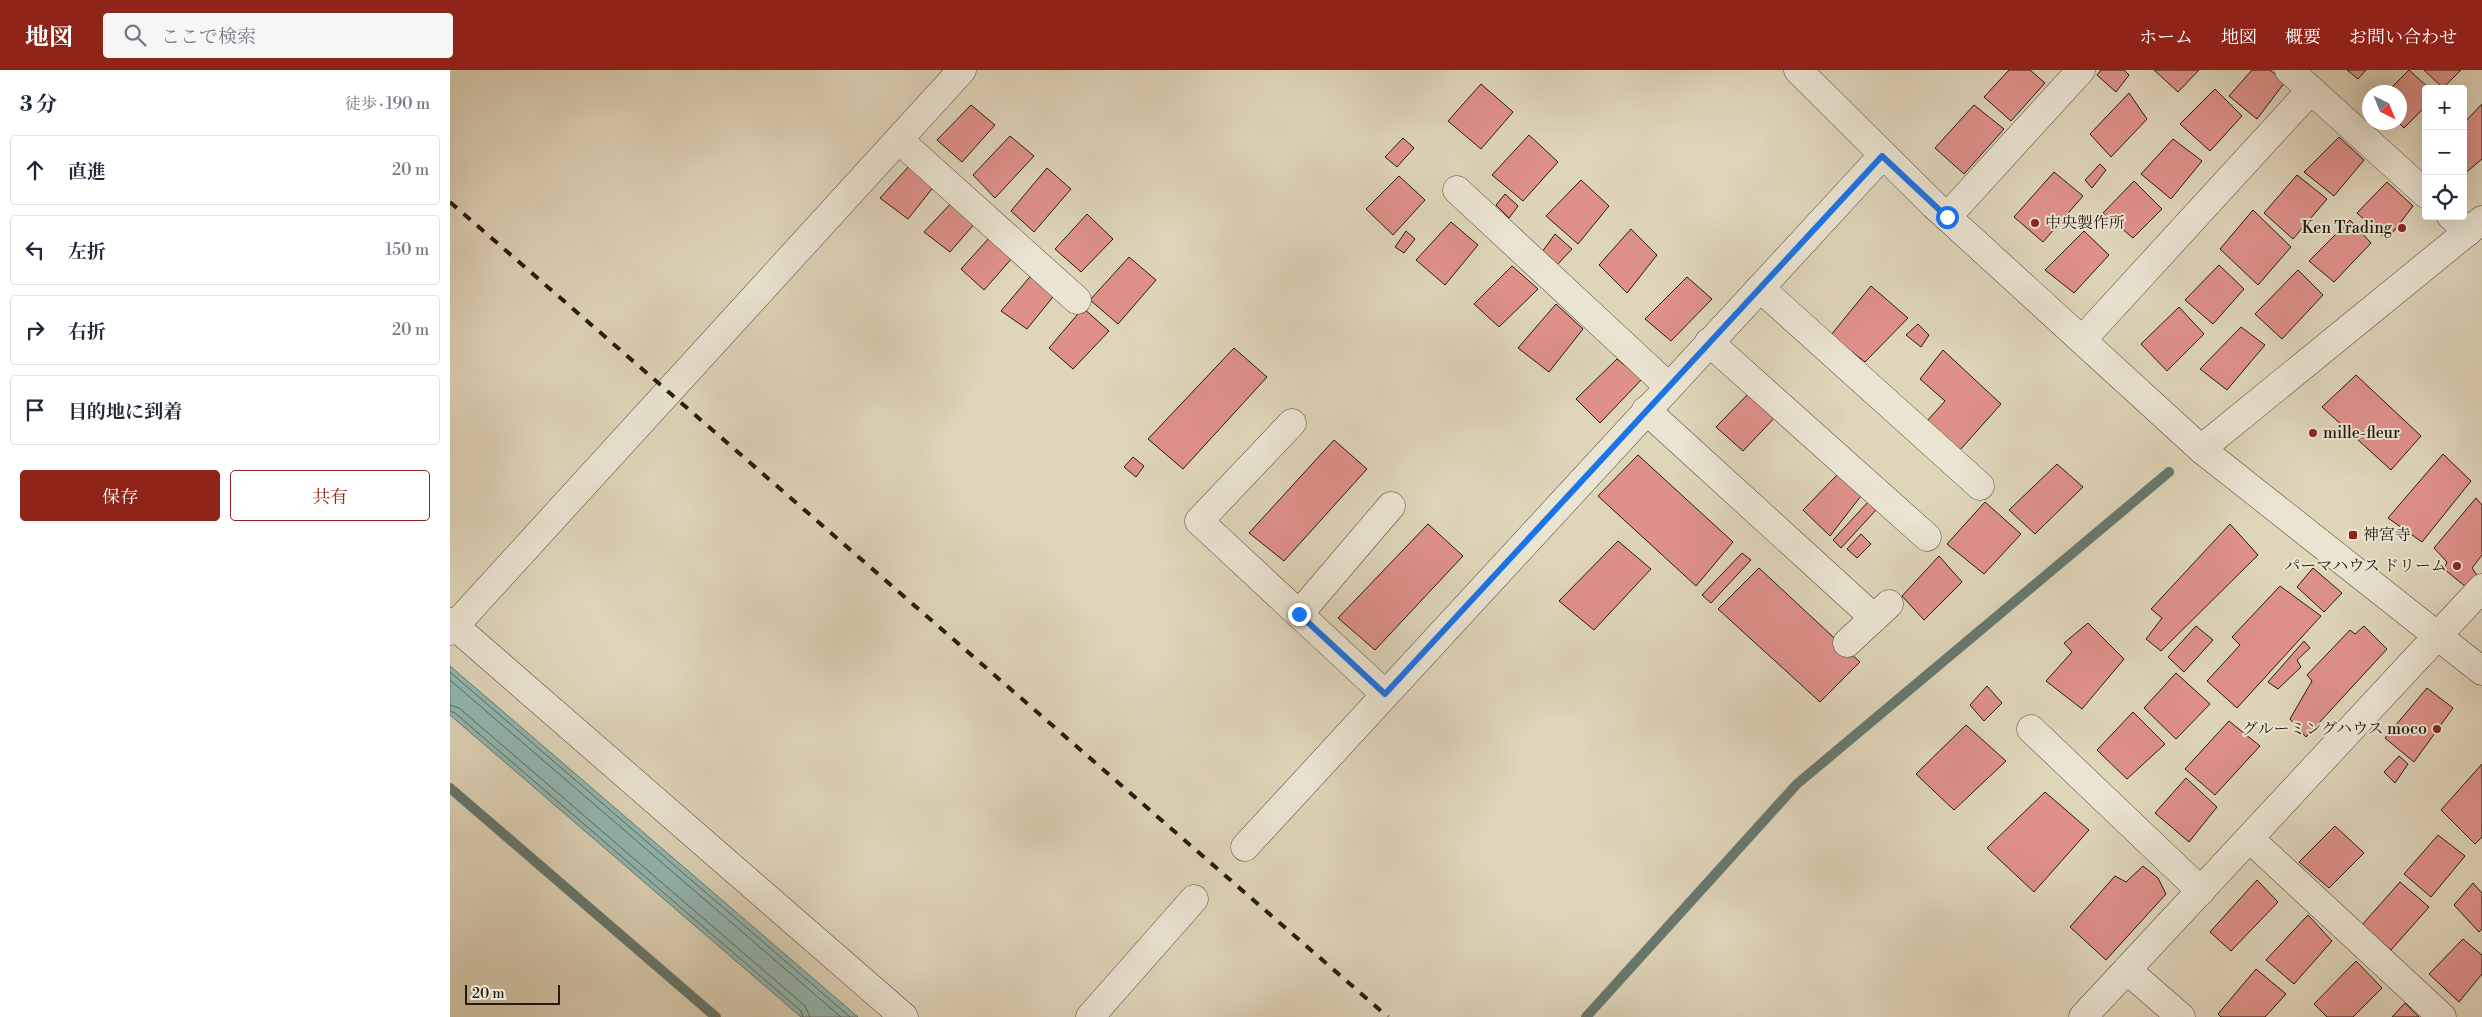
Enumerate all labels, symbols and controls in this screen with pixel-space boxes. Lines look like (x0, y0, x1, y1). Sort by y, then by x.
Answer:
search box (103, 13, 453, 58)
icon: search (121, 21, 149, 49)
text: 地図 (25, 23, 73, 53)
text: ここで検索 (161, 25, 256, 49)
text: ホーム (2139, 26, 2193, 49)
text: 地図 (2221, 26, 2257, 49)
text: 概要 (2285, 26, 2321, 49)
text: お問い合わせ (2349, 26, 2457, 49)
north arrow (2362, 85, 2407, 130)
map controls (2422, 85, 2467, 220)
button: + (2422, 85, 2467, 130)
text: 3 分 (20, 92, 57, 118)
text: 徒歩 · 190 m (345, 94, 430, 114)
button: − (2422, 130, 2467, 175)
icon: ahead (21, 156, 49, 184)
text: 直進 (68, 160, 106, 184)
text: 20 m (392, 160, 429, 180)
button: locate (2422, 175, 2467, 220)
route start (1936, 206, 1959, 229)
place label: 中央製作所 (2045, 213, 2125, 233)
marker: 中央製作所 (2029, 217, 2041, 229)
place label: Ken Trading (2302, 218, 2393, 238)
marker: Ken Trading (2396, 222, 2408, 234)
icon: left (21, 236, 49, 264)
text: 左折 (68, 240, 106, 264)
text: 150 m (385, 240, 429, 260)
icon: right (21, 316, 49, 344)
text: 右折 (68, 320, 106, 344)
text: 20 m (392, 320, 429, 340)
icon: arrive (21, 396, 49, 424)
text: 目的地に到着 (68, 400, 182, 424)
place label: mille-fleur (2323, 423, 2400, 443)
marker: mille-fleur (2307, 427, 2319, 439)
button: 保存 (20, 470, 220, 521)
button: 共有 (230, 470, 430, 521)
place label: 神宮寺 (2363, 525, 2411, 545)
marker: 神宮寺 (2347, 529, 2359, 541)
place label: パーマハウス ドリーム (2284, 556, 2447, 576)
marker: パーマハウス ドリーム (2451, 560, 2463, 572)
route end (1288, 603, 1311, 626)
place label: グルーミングハウス moco (2242, 719, 2427, 739)
marker: グルーミングハウス moco (2431, 723, 2443, 735)
scale bar (465, 982, 560, 1005)
text: 20 m (472, 985, 504, 1003)

